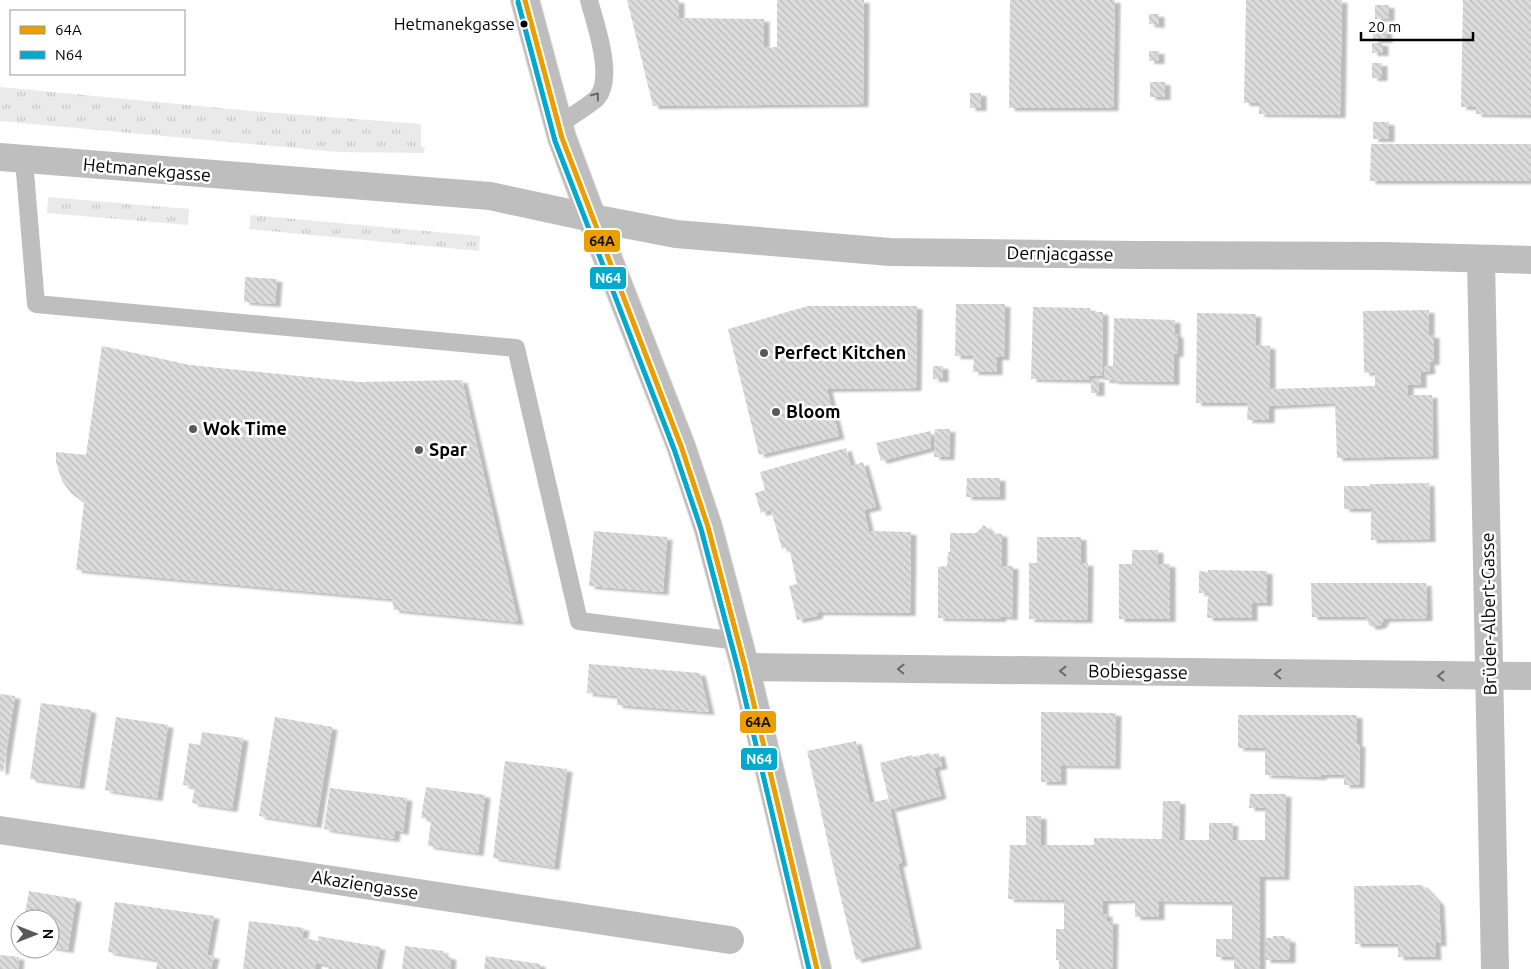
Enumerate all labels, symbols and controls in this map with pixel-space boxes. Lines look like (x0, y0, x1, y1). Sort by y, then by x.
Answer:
legend (10, 10, 185, 75)
scale bar (1361, 10, 1474, 42)
place label: Hetmanekgasse (394, 14, 515, 33)
text: 20 m (1368, 18, 1401, 35)
marker: Hetmanekgasse (519, 19, 529, 29)
text: 64A (55, 21, 82, 38)
text: N64 (55, 46, 83, 63)
one-way arrow (590, 92, 599, 101)
street label: Hetmanekgasse (82, 153, 212, 185)
line badge: 64A (583, 229, 621, 253)
text: 64A (589, 233, 615, 249)
street label: Dernjacgasse (1006, 242, 1114, 264)
line badge: N64 (589, 266, 627, 290)
text: N64 (595, 270, 621, 286)
place label: Perfect Kitchen (774, 342, 906, 362)
marker: Perfect Kitchen (758, 347, 770, 359)
place label: Bloom (786, 401, 841, 421)
marker: Bloom (770, 406, 782, 418)
place label: Wok Time (203, 418, 287, 438)
marker: Wok Time (187, 423, 199, 435)
place label: Spar (429, 439, 468, 459)
marker: Spar (413, 444, 425, 456)
street label: Brüder-Albert-Gasse (1477, 532, 1499, 696)
street label: Bobiesgasse (1088, 660, 1188, 682)
one-way arrow (897, 664, 904, 674)
one-way arrow (1059, 666, 1067, 676)
one-way arrow (1274, 669, 1282, 679)
one-way arrow (1437, 671, 1444, 681)
line badge: 64A (739, 710, 777, 734)
text: 64A (745, 714, 771, 730)
line badge: N64 (740, 747, 778, 771)
text: N64 (746, 751, 772, 767)
street label: Akaziengasse (310, 866, 420, 902)
north arrow (10, 909, 60, 959)
text: N (40, 929, 56, 939)

